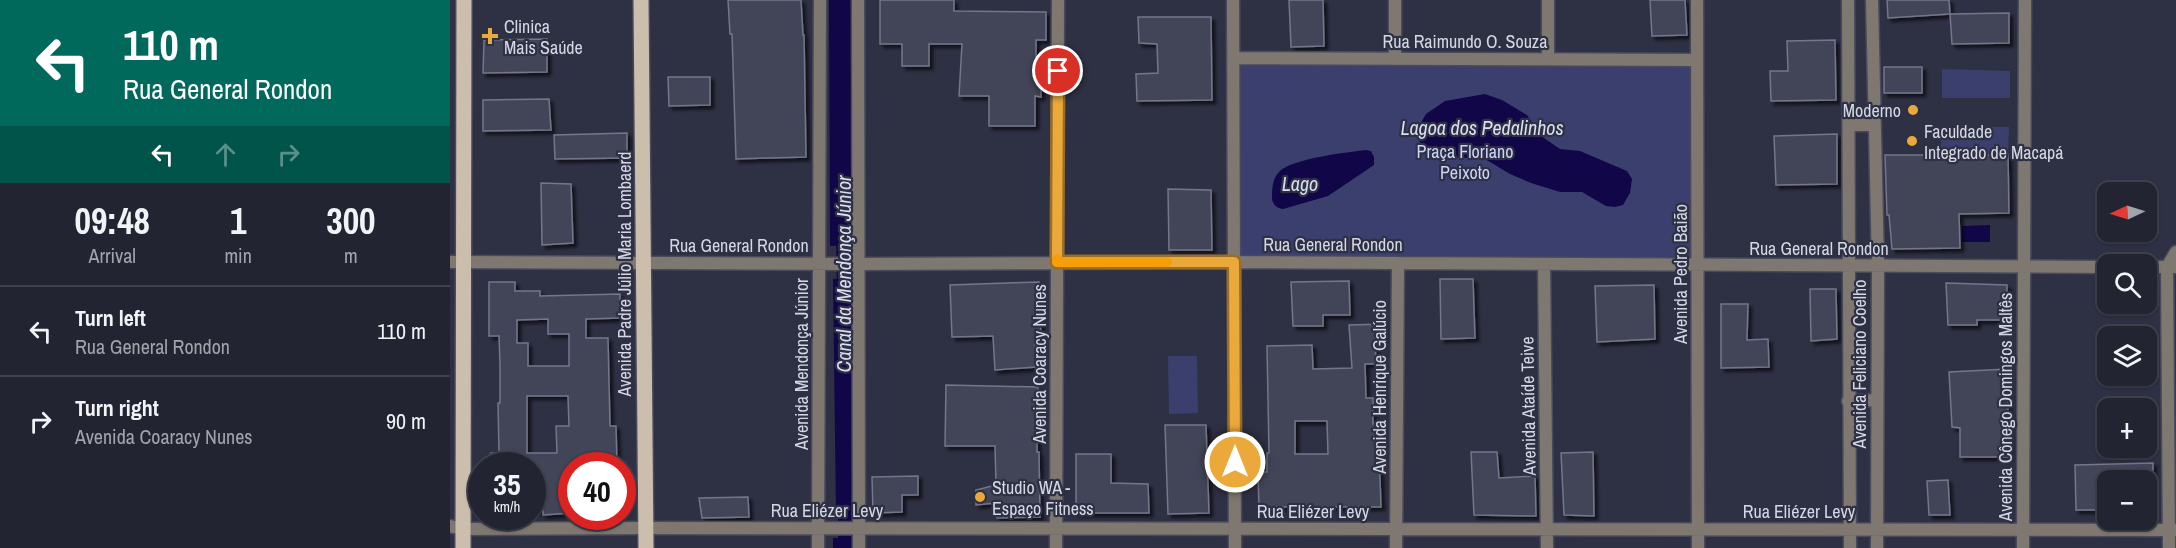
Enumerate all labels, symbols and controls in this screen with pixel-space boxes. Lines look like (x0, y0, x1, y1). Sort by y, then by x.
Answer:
place label: Clinica Mais Saúde (504, 14, 583, 60)
text: 110 m (123, 17, 219, 73)
icon: left (24, 24, 102, 102)
marker: Clinica Mais Saúde (481, 27, 499, 45)
street label: Rua Raimundo O. Souza (1383, 29, 1547, 54)
pin (1032, 45, 1083, 96)
icon: arrive (1041, 54, 1074, 87)
text: Rua General Rondon (123, 71, 332, 107)
place label: Moderno (1843, 98, 1901, 123)
marker: Moderno (1906, 103, 1920, 117)
water label: Lagoa dos Pedalinhos (1400, 114, 1564, 141)
place label: Faculdade Integrado de Macapá (1924, 119, 2064, 165)
marker: Faculdade Integrado de Macapá (1905, 134, 1919, 148)
icon: left (146, 138, 179, 171)
icon: ahead (209, 138, 242, 171)
icon: right (272, 138, 305, 171)
park label: Praça Floriano Peixoto (1417, 139, 1513, 185)
street label: Avenida Padre Júlio Maria Lombaerd (612, 151, 637, 398)
water label: Lago (1282, 170, 1318, 197)
water label: Canal da Mendonça Júnior (830, 175, 857, 372)
north arrow (2097, 182, 2157, 242)
map controls (2097, 182, 2157, 530)
text: 09:48 (74, 197, 150, 245)
text: 1 (230, 197, 246, 245)
text: 300 (326, 197, 376, 245)
street label: Avenida Pedro Baião (1668, 204, 1693, 345)
street label: Rua General Rondon (1263, 232, 1403, 257)
street label: Rua General Rondon (669, 233, 809, 258)
street label: Rua General Rondon (1749, 236, 1889, 261)
text: Arrival (89, 242, 136, 269)
text: min (224, 242, 252, 269)
text: m (344, 242, 358, 269)
button: search (2097, 254, 2157, 314)
street label: Avenida Mendonça Júnior (789, 278, 814, 451)
street label: Avenida Feliciano Coelho (1847, 280, 1872, 449)
street label: Avenida Coaracy Nunes (1027, 284, 1052, 445)
street label: Avenida Cônego Domingos Maltês (1993, 293, 2018, 522)
street label: Avenida Henrique Galúcio (1367, 300, 1392, 475)
text: Turn left (75, 303, 146, 333)
icon: left (24, 315, 57, 348)
text: 110 m (377, 316, 426, 346)
button: layers (2097, 326, 2157, 386)
text: Rua General Rondon (75, 333, 230, 360)
street label: Avenida Ataíde Teive (1514, 336, 1542, 477)
text: Turn right (75, 393, 159, 423)
button: + (2097, 398, 2157, 458)
icon: right (24, 405, 57, 438)
text: 90 m (386, 406, 426, 436)
text: Avenida Coaracy Nunes (75, 423, 252, 450)
position arrow (1203, 430, 1267, 494)
speed limit sign: 40 (558, 452, 636, 530)
text: 35 (493, 464, 521, 504)
button: − (2097, 470, 2157, 530)
place label: Studio WA - Espaço Fitness (992, 475, 1094, 521)
marker: Studio WA - Espaço Fitness (973, 490, 987, 504)
text: km/h (494, 496, 520, 517)
street label: Rua Eliézer Levy (771, 498, 884, 523)
street label: Rua Eliézer Levy (1257, 499, 1370, 524)
street label: Rua Eliézer Levy (1743, 499, 1856, 524)

